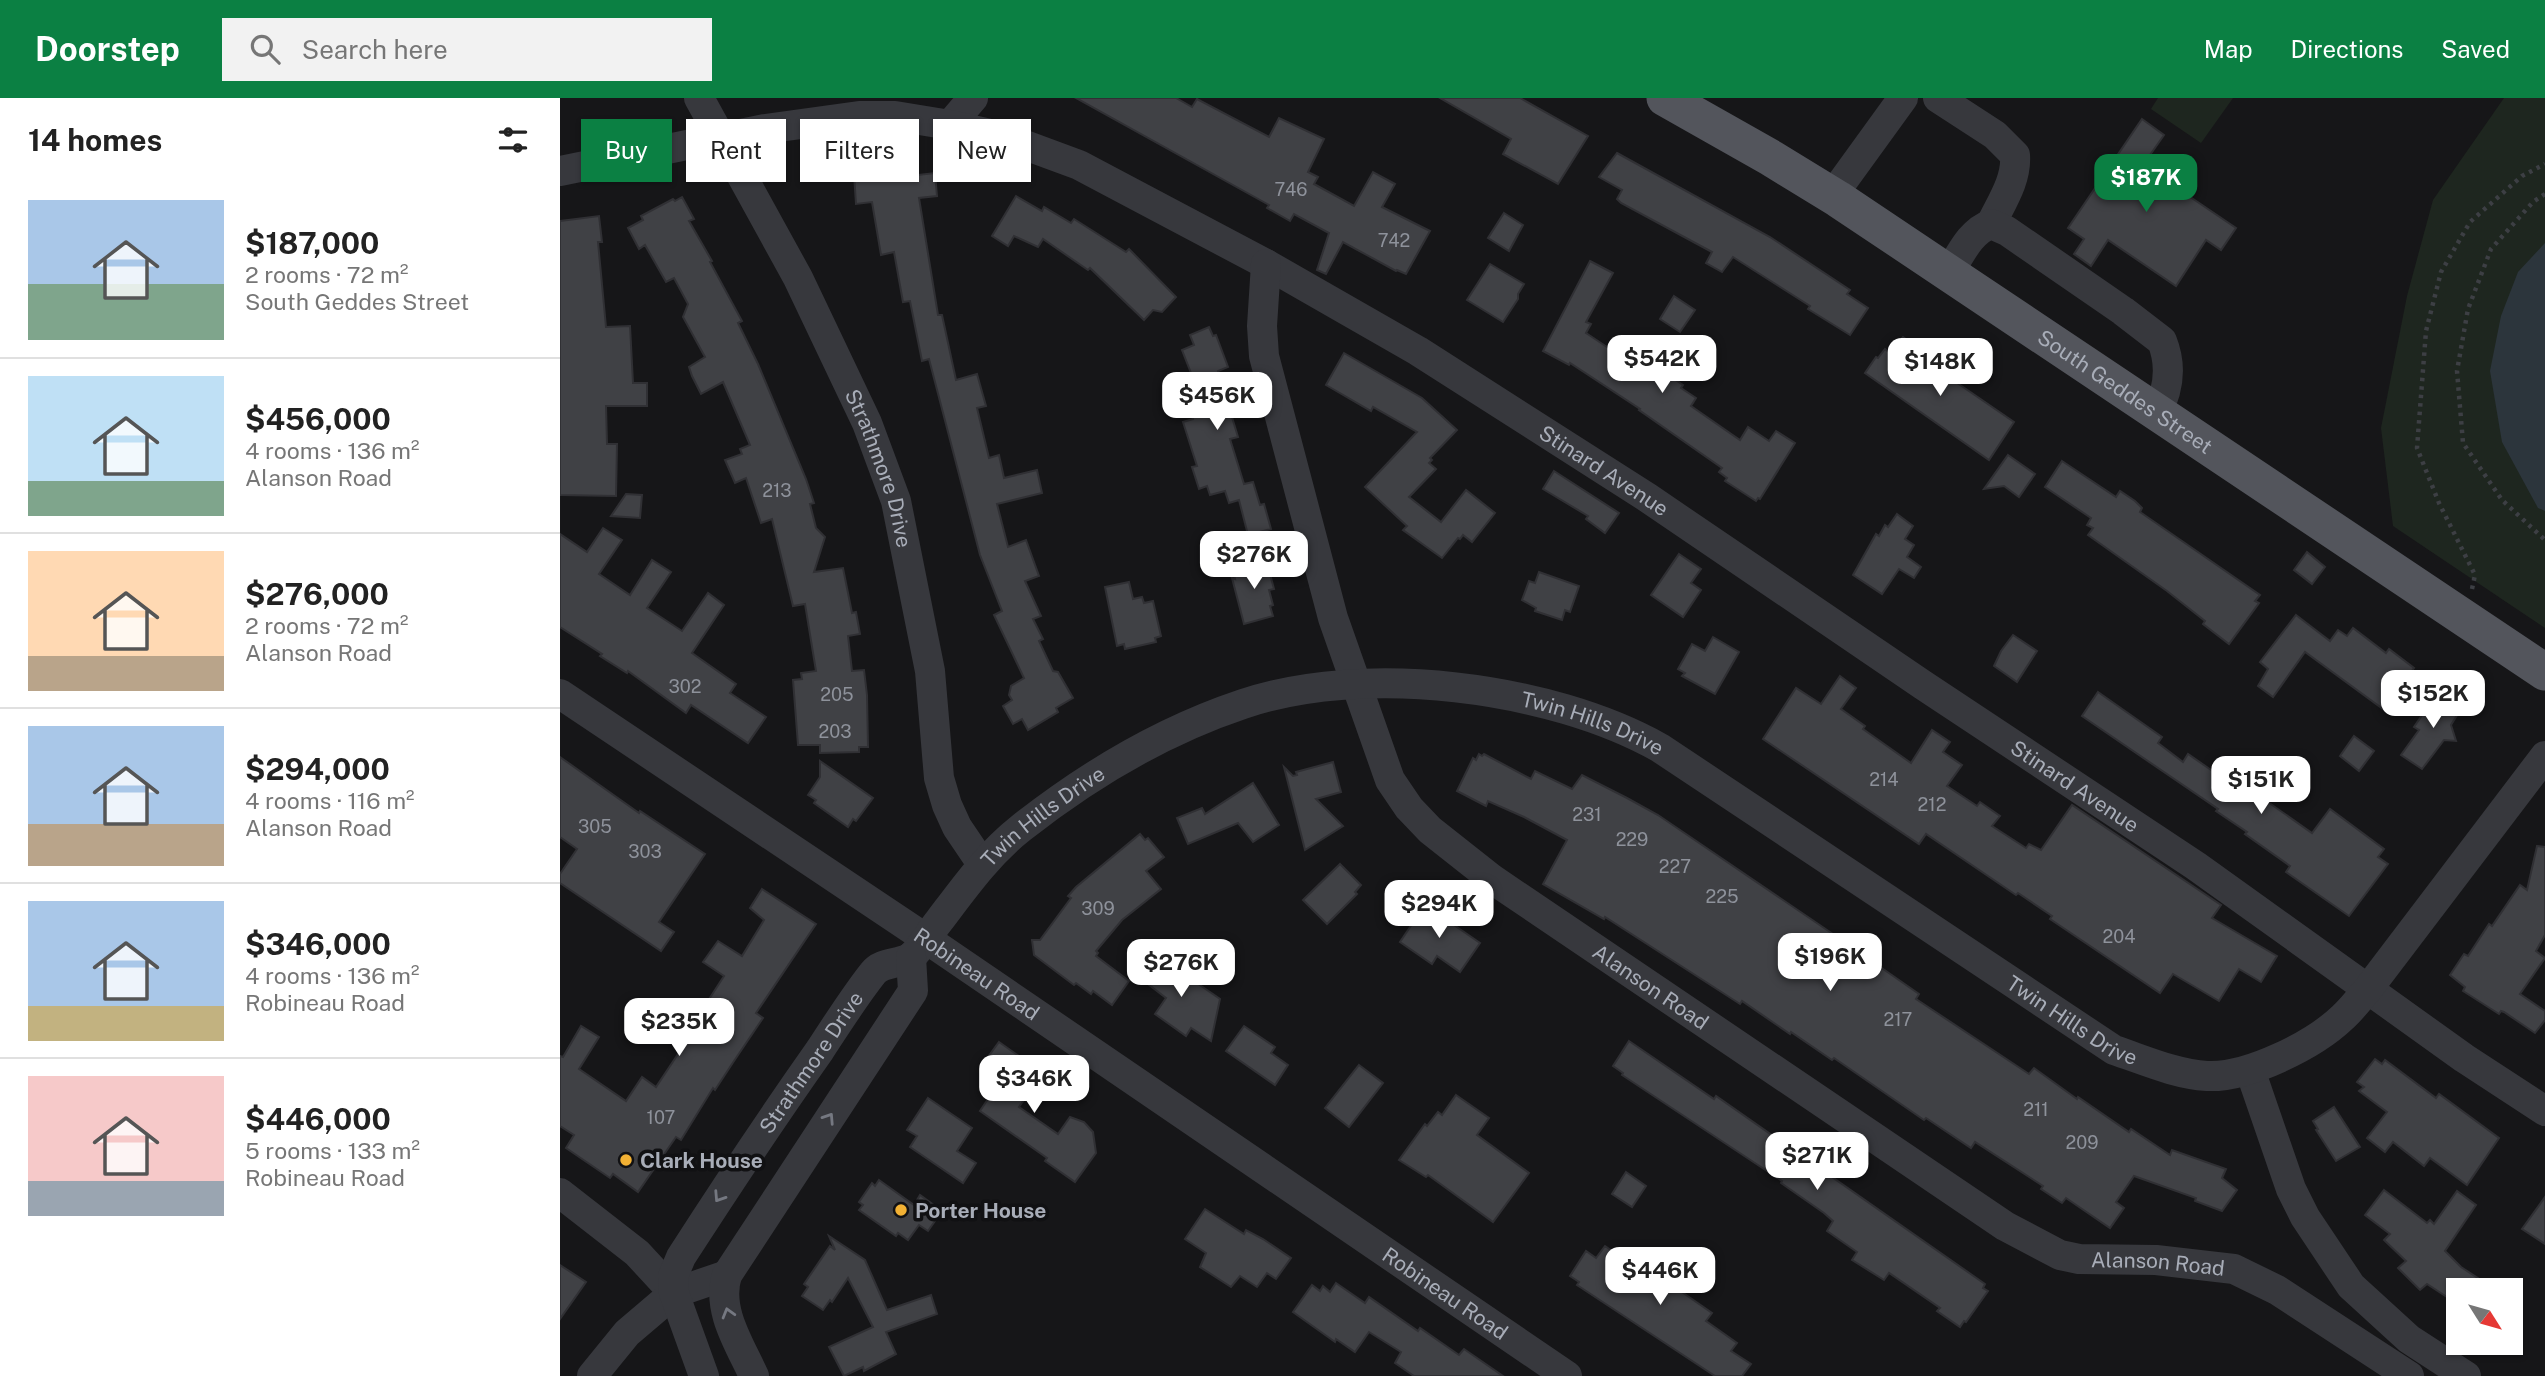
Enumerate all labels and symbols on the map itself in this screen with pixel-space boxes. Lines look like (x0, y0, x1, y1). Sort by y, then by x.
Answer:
pin: $187K (2097, 155, 2195, 214)
house number: 746 (1275, 179, 1307, 200)
house number: 742 (1378, 230, 1410, 251)
street label: South Geddes Street (2033, 324, 2217, 459)
pin: $542K (1613, 336, 1711, 395)
pin: $148K (1891, 338, 1989, 398)
pin: $456K (1168, 372, 1266, 432)
street label: Strathmore Drive (840, 385, 917, 550)
street label: Stinard Avenue (1535, 419, 1674, 521)
house number: 213 (762, 480, 792, 501)
pin: $276K (1205, 532, 1303, 591)
pin: $152K (2384, 670, 2482, 730)
house number: 302 (669, 676, 701, 697)
house number: 205 (820, 684, 854, 705)
street label: Twin Hills Drive (1519, 686, 1668, 760)
house number: 203 (819, 721, 851, 742)
street label: Stinard Avenue (2006, 734, 2144, 837)
pin: $151K (2212, 756, 2310, 816)
street label: Twin Hills Drive (975, 760, 1109, 871)
house number: 214 (1869, 769, 1899, 790)
house number: 212 (1918, 794, 1946, 815)
house number: 231 (1572, 804, 1602, 825)
house number: 305 (578, 816, 612, 837)
house number: 229 (1616, 829, 1648, 850)
house number: 303 (628, 841, 662, 862)
house number: 227 (1659, 856, 1691, 877)
pin: $294K (1390, 880, 1488, 940)
house number: 225 (1706, 886, 1739, 907)
house number: 309 (1081, 898, 1115, 919)
street label: Robineau Road (910, 922, 1044, 1025)
house number: 204 (2102, 926, 2136, 947)
pin: $196K (1781, 934, 1879, 993)
street label: Alanson Road (1588, 939, 1714, 1034)
pin: $276K (1132, 940, 1230, 999)
street label: Twin Hills Drive (2002, 970, 2141, 1070)
street label: Strathmore Drive (754, 986, 868, 1138)
pin: $235K (630, 998, 728, 1058)
house number: 217 (1884, 1009, 1912, 1030)
pin: $346K (985, 1056, 1083, 1115)
house number: 211 (2023, 1099, 2049, 1120)
house number: 107 (647, 1107, 675, 1128)
one-way arrow (821, 1112, 834, 1125)
pin: $271K (1768, 1132, 1866, 1192)
house number: 209 (2066, 1132, 2098, 1153)
place label: Clark House (640, 1148, 763, 1173)
marker: Clark House (618, 1152, 634, 1168)
one-way arrow (715, 1189, 728, 1202)
place label: Porter House (915, 1198, 1046, 1223)
marker: Porter House (893, 1202, 909, 1218)
street label: Robineau Road (1378, 1241, 1513, 1345)
street label: Alanson Road (2091, 1247, 2226, 1280)
pin: $446K (1611, 1248, 1709, 1307)
north arrow (2446, 1278, 2524, 1354)
one-way arrow (721, 1308, 736, 1320)

